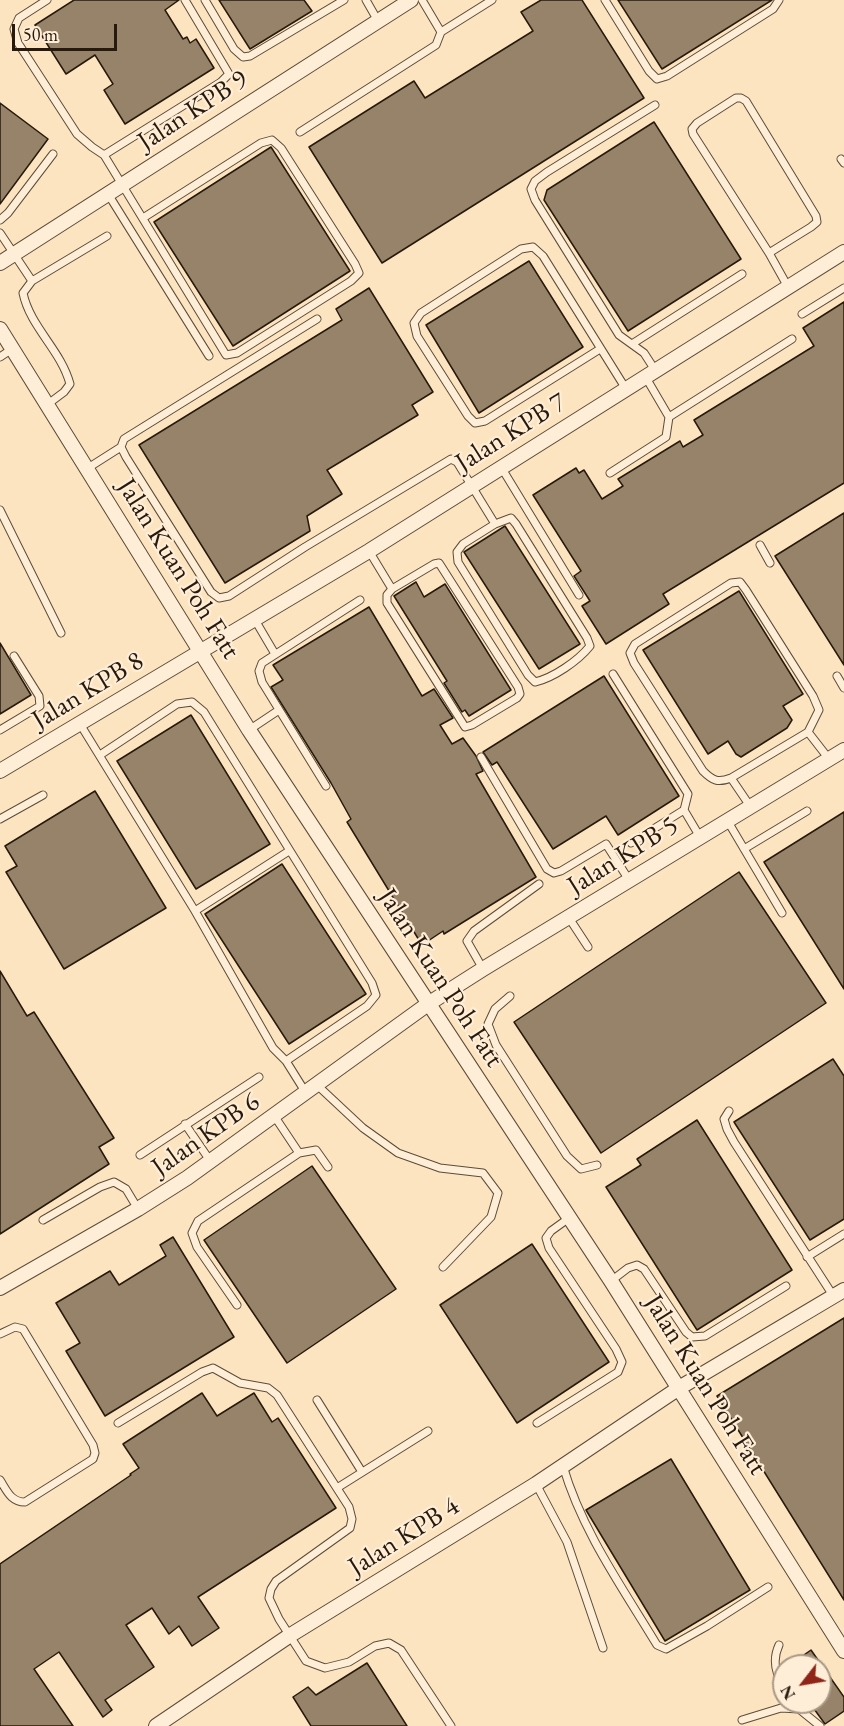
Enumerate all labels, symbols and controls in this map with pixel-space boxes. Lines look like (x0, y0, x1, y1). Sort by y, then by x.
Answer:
scale bar (15, 12, 120, 50)
text: 50 m (23, 23, 58, 46)
street label: Jalan KPB 9 (132, 64, 254, 158)
street label: Jalan KPB 7 (450, 386, 572, 480)
street label: Jalan Kuan Poh Fatt (110, 473, 246, 665)
street label: Jalan KPB 8 (26, 645, 150, 737)
street label: Jalan KPB 5 (562, 809, 684, 903)
street label: Jalan Kuan Poh Fatt (370, 883, 510, 1073)
street label: Jalan KPB 6 (146, 1086, 266, 1184)
street label: Jalan Kuan Poh Fatt (637, 1289, 773, 1481)
street label: Jalan KPB 4 (343, 1490, 465, 1584)
north arrow (772, 1654, 832, 1714)
text: N (776, 1682, 800, 1703)

